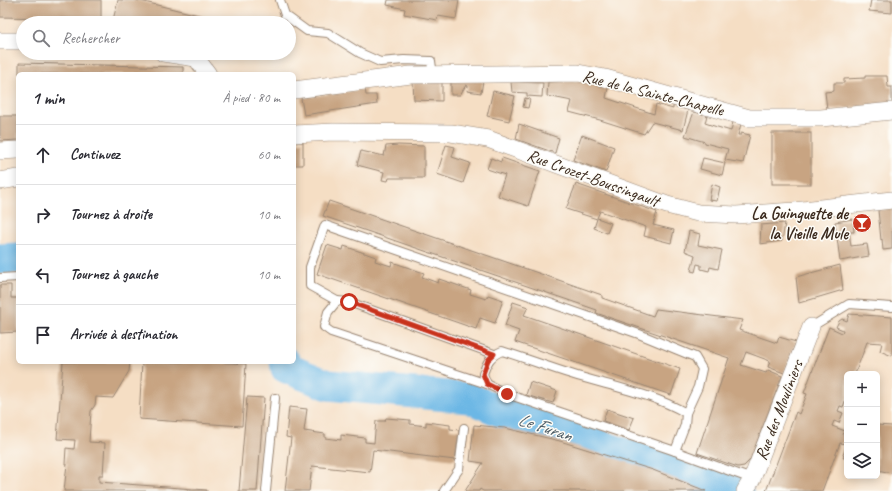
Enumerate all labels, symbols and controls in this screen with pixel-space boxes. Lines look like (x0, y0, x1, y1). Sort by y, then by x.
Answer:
search box (16, 16, 296, 60)
icon: search (30, 27, 52, 49)
text: Rechercher (62, 29, 120, 48)
street label: Rue de la Sainte-Chapelle (580, 65, 727, 121)
text: 1 min (32, 88, 65, 109)
text: À pied · 80 m (223, 90, 280, 106)
icon: ahead (32, 144, 54, 166)
street label: Rue Crozet-Boussingault (524, 144, 664, 212)
text: Continuez (70, 145, 120, 164)
text: 60 m (258, 147, 280, 163)
place label: La Guinguette de la Vieille Mule (751, 203, 850, 244)
icon: right (32, 204, 54, 226)
text: Tournez à droite (70, 205, 152, 224)
text: 10 m (258, 207, 280, 223)
bar icon: La Guinguette de la Vieille Mule (851, 212, 873, 234)
icon: left (32, 264, 54, 286)
text: Tournez à gauche (70, 265, 157, 284)
text: 10 m (258, 267, 280, 283)
route start (340, 293, 358, 311)
icon: arrive (32, 324, 54, 346)
text: Arrivée à destination (70, 325, 178, 344)
street label: Rue des Mouliniers (750, 355, 808, 463)
map controls (844, 371, 880, 479)
button: + (844, 371, 880, 407)
route end (498, 385, 516, 403)
button: − (844, 407, 880, 443)
water label: Le Furan (515, 408, 576, 447)
button: layers (844, 443, 880, 479)

